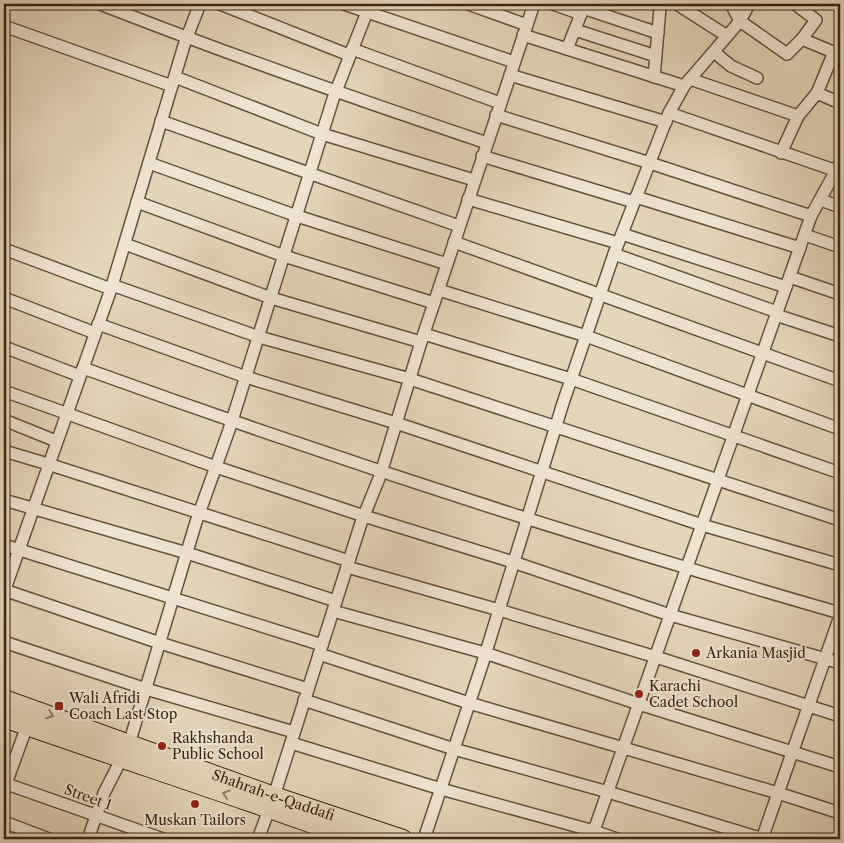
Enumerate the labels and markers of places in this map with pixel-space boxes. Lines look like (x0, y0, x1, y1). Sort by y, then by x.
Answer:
place label: Arkania Masjid (705, 644, 806, 662)
marker: Arkania Masjid (690, 647, 702, 659)
place label: Karachi Cadet School (649, 677, 738, 711)
marker: Karachi Cadet School (633, 688, 645, 700)
place label: Wali Afridi Coach Last Stop (68, 689, 177, 723)
marker: Wali Afridi Coach Last Stop (53, 700, 65, 712)
place label: Rakhshanda Public School (172, 729, 264, 763)
marker: Rakhshanda Public School (156, 740, 168, 752)
marker: Muskan Tailors (189, 798, 201, 810)
place label: Muskan Tailors (144, 811, 246, 829)

